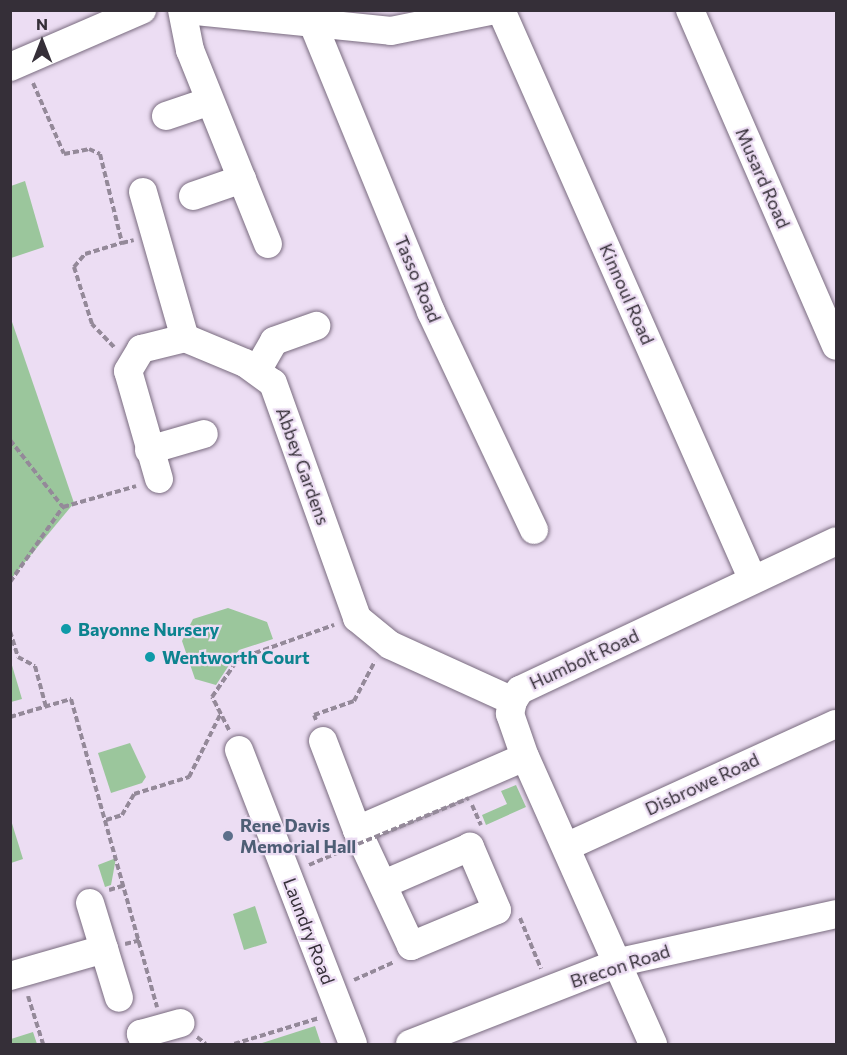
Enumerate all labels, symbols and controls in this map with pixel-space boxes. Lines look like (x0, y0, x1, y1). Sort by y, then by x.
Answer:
north arrow (12, 12, 72, 72)
text: N (36, 14, 48, 33)
street label: Musard Road (731, 124, 795, 232)
street label: Tasso Road (390, 232, 446, 326)
street label: Kinnoul Road (595, 240, 659, 348)
street label: Abbey Gardens (272, 404, 334, 528)
place label: Bayonne Nursery (78, 618, 219, 640)
marker: Bayonne Nursery (59, 622, 73, 636)
street label: Humbolt Road (526, 624, 642, 694)
place label: Wentworth Court (162, 646, 310, 668)
marker: Wentworth Court (143, 650, 157, 664)
street label: Disbrowe Road (642, 748, 762, 820)
place label: Rene Davis Memorial Hall (240, 815, 356, 858)
marker: Rene Davis Memorial Hall (221, 829, 235, 843)
street label: Laundry Road (279, 875, 339, 987)
street label: Brecon Road (567, 940, 673, 992)

